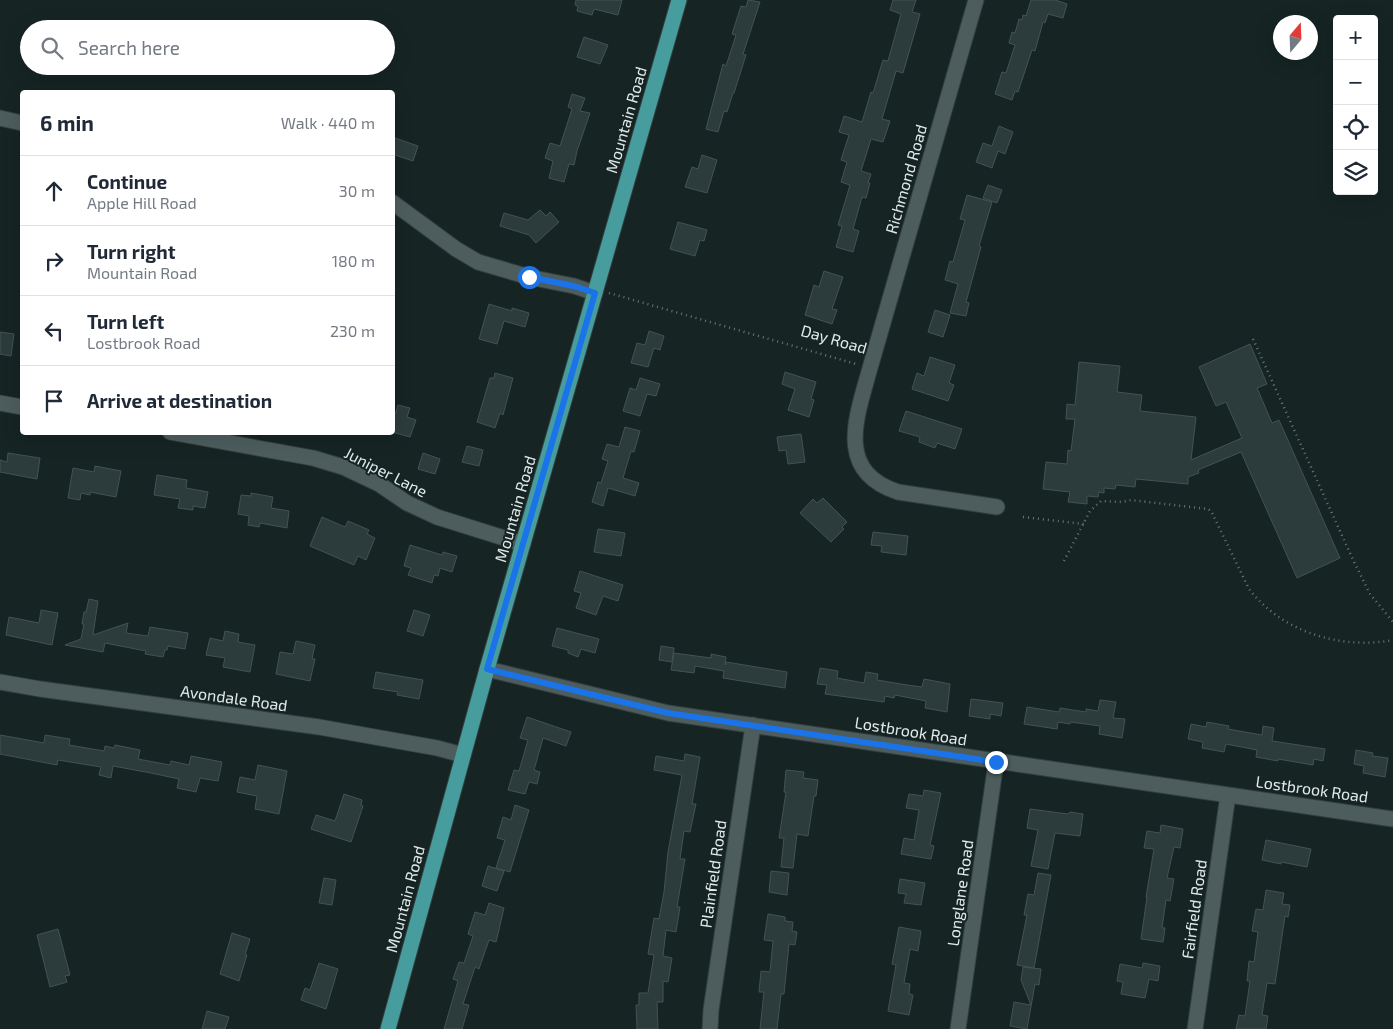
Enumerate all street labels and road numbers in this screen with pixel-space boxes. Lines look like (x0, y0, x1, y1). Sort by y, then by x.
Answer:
street label: Mountain Road (601, 64, 650, 175)
street label: Richmond Road (881, 122, 930, 236)
street label: Day Road (799, 320, 869, 357)
street label: Juniper Lane (342, 443, 431, 501)
street label: Mountain Road (490, 453, 539, 564)
street label: Avondale Road (179, 681, 289, 714)
street label: Lostbrook Road (854, 712, 969, 749)
street label: Lostbrook Road (1255, 771, 1370, 806)
street label: Plainfield Road (696, 819, 729, 929)
street label: Longlane Road (943, 838, 976, 947)
street label: Mountain Road (381, 843, 428, 955)
street label: Fairfield Road (1177, 858, 1210, 960)

